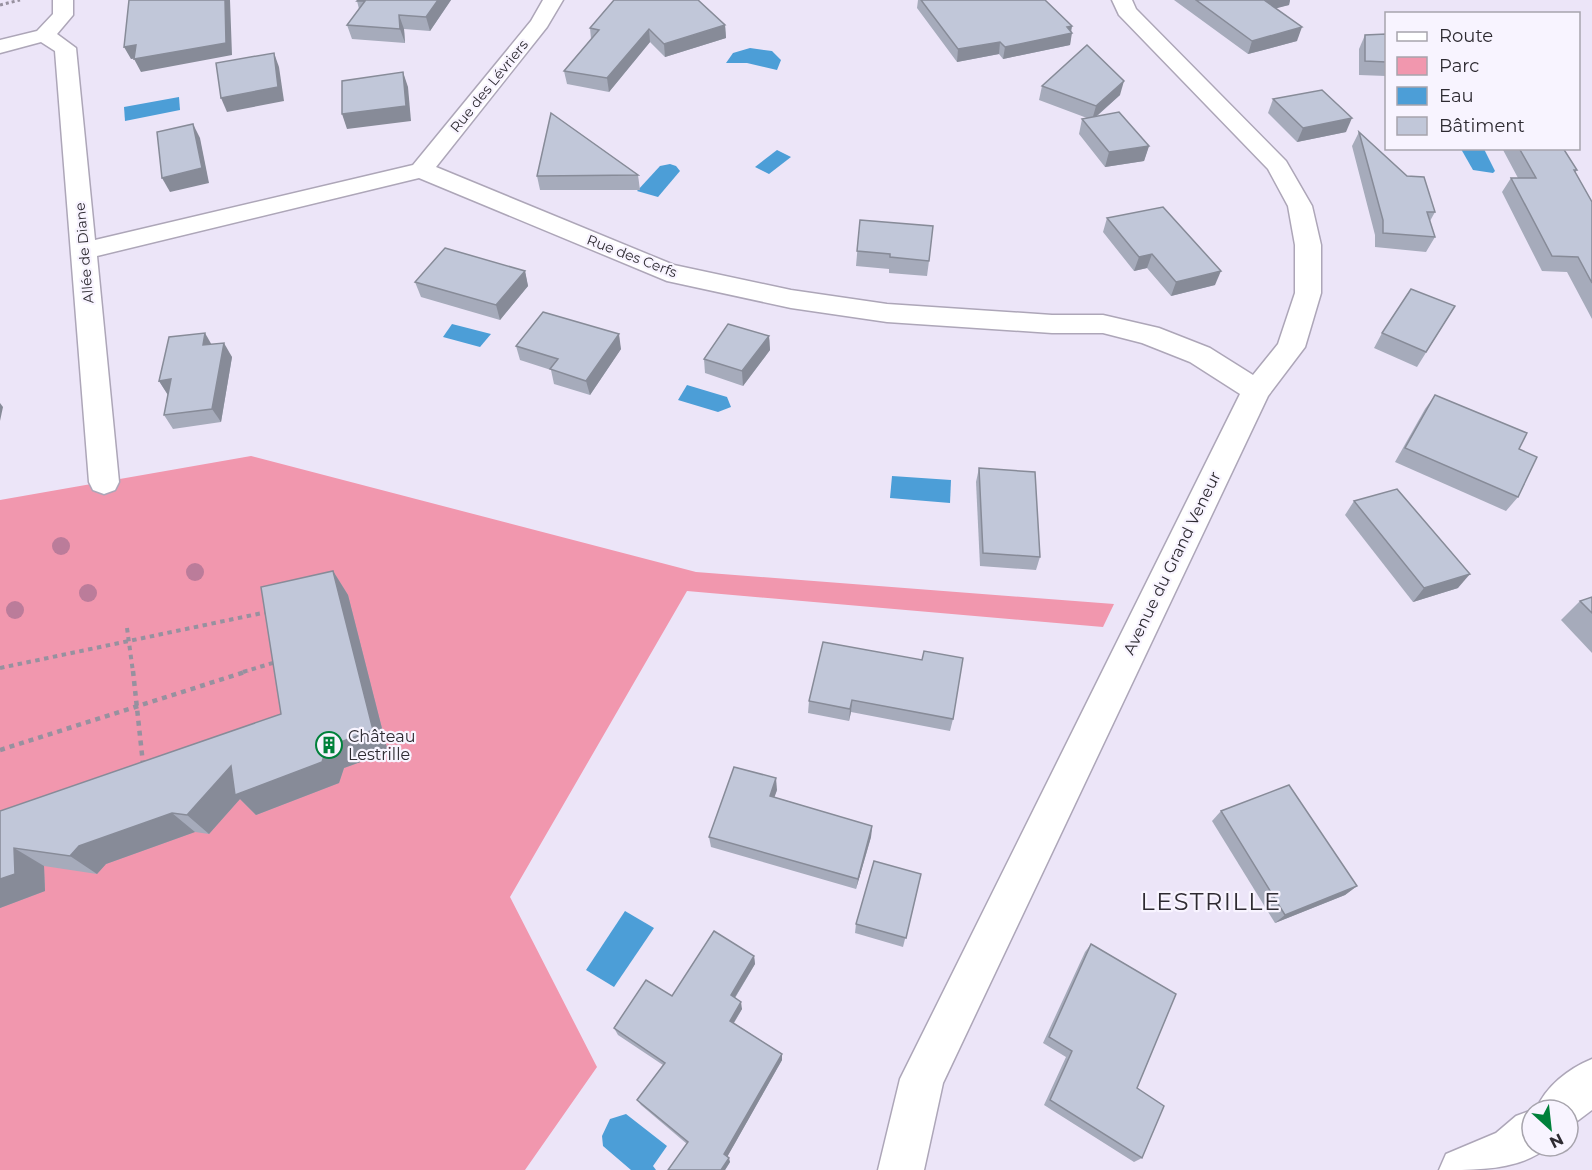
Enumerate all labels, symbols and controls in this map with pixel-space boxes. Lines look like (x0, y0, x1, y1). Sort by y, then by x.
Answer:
legend (1385, 12, 1580, 150)
text: Route (1439, 25, 1493, 47)
street label: Rue des Lévriers (446, 36, 532, 136)
text: Parc (1439, 55, 1479, 77)
text: Eau (1439, 85, 1474, 107)
text: Bâtiment (1439, 115, 1525, 137)
street label: Allée de Diane (71, 202, 97, 304)
street label: Rue des Cerfs (584, 231, 680, 282)
street label: Avenue du Grand Veneur (1119, 468, 1225, 658)
place label: Château Lestrille (348, 727, 415, 764)
building icon: Château Lestrille (314, 730, 344, 760)
district label: LESTRILLE (1141, 887, 1281, 916)
north arrow (1520, 1098, 1580, 1158)
text: N (1547, 1130, 1567, 1152)

